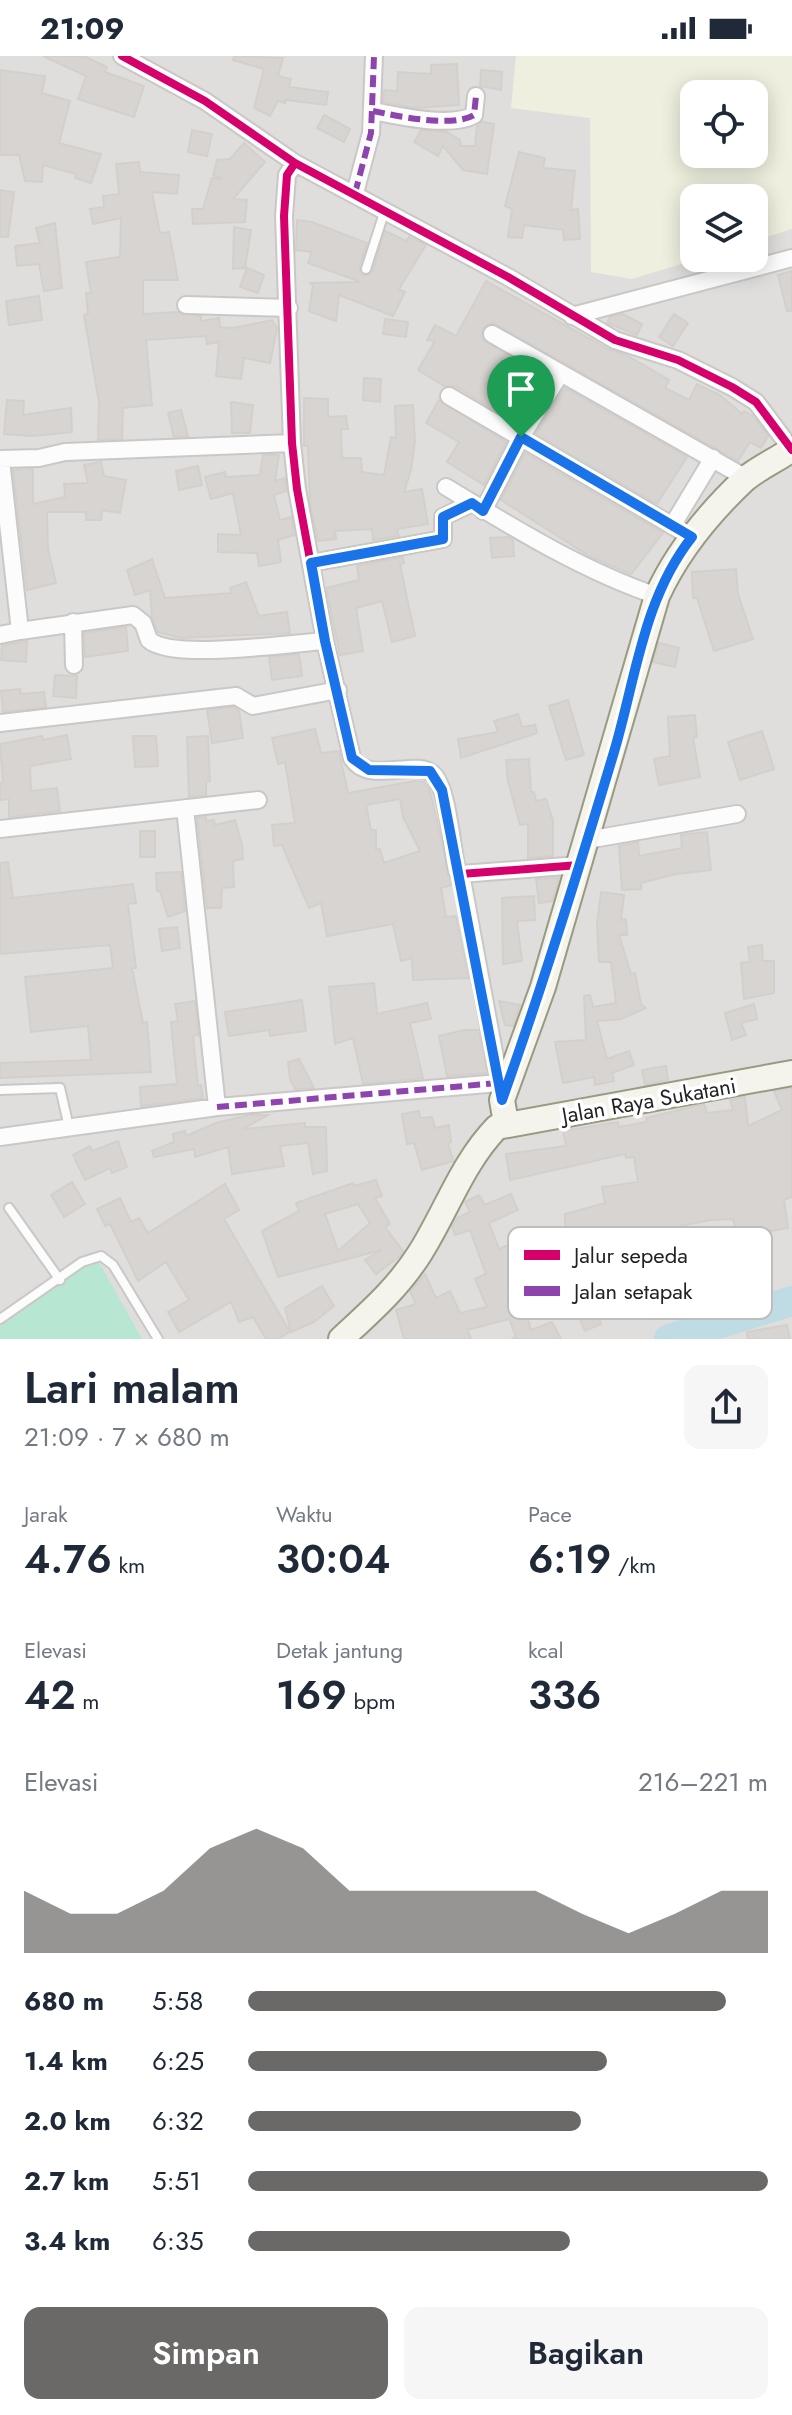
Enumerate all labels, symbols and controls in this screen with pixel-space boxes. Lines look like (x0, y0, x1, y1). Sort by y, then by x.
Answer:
text: 21:09 (40, 7, 125, 50)
map controls (680, 80, 768, 272)
button: locate (680, 80, 768, 168)
button: layers (680, 184, 768, 272)
pin (487, 355, 555, 437)
icon: arrive (499, 367, 543, 411)
street label: Jalan Raya Sukatani (556, 1069, 739, 1132)
legend (508, 1227, 772, 1319)
text: Jalur sepeda (571, 1239, 688, 1271)
text: Jalan setapak (571, 1275, 693, 1307)
text: Lari malam (24, 1356, 240, 1420)
button: share (684, 1365, 768, 1449)
text: 21:09 · 7 × 680 m (24, 1418, 230, 1456)
text: Jarak (24, 1498, 68, 1530)
text: Waktu (276, 1498, 333, 1530)
text: Pace (528, 1498, 572, 1530)
text: 4.76 (24, 1530, 112, 1588)
text: 30:04 (276, 1530, 390, 1588)
text: 6:19 (528, 1530, 611, 1588)
text: km (112, 1549, 145, 1581)
text: /km (611, 1549, 656, 1581)
text: Elevasi (24, 1634, 87, 1666)
text: Detak jantung (276, 1634, 403, 1666)
text: kcal (528, 1634, 564, 1666)
text: 42 (24, 1666, 76, 1724)
text: 169 (276, 1666, 347, 1724)
text: 336 (528, 1666, 601, 1724)
text: m (76, 1685, 99, 1717)
text: bpm (347, 1685, 396, 1717)
text: Elevasi (24, 1763, 98, 1801)
text: 216–221 m (638, 1763, 768, 1801)
text: 680 m (24, 1982, 104, 2020)
text: 5:58 (152, 1982, 203, 2020)
text: 1.4 km (24, 2042, 108, 2080)
text: 6:25 (152, 2042, 204, 2080)
text: 2.0 km (24, 2102, 111, 2140)
text: 6:32 (152, 2102, 204, 2140)
text: 2.7 km (24, 2162, 109, 2200)
text: 5:51 (152, 2162, 201, 2200)
text: 3.4 km (24, 2222, 110, 2260)
text: 6:35 (152, 2222, 204, 2260)
button: Simpan (24, 2307, 388, 2399)
button: Bagikan (404, 2307, 768, 2399)

